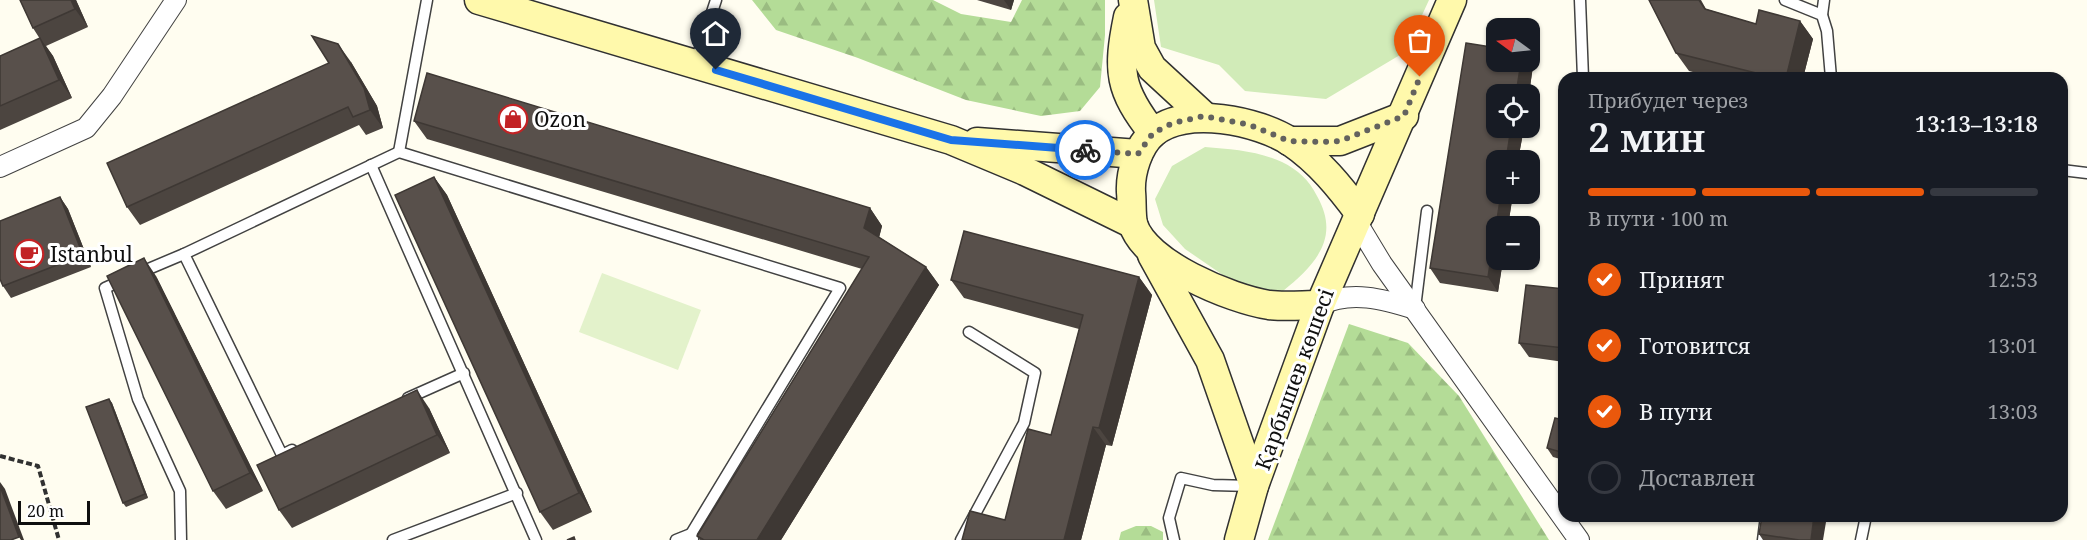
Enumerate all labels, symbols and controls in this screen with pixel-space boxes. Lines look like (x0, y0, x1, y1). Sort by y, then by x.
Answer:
pin (690, 8, 741, 70)
pin (1394, 15, 1445, 77)
icon: home (699, 17, 732, 50)
north arrow (1486, 18, 1540, 72)
map controls (1486, 18, 1540, 270)
icon: bag (1403, 24, 1436, 57)
button: locate (1486, 84, 1540, 138)
text: Прибудет через (1588, 87, 1748, 114)
shop icon: Ozon (497, 103, 529, 135)
place label: Ozon (534, 105, 586, 133)
text: 13:13–13:18 (1915, 108, 2038, 138)
text: 2 мин (1588, 110, 1706, 163)
courier (1055, 120, 1115, 180)
icon: bike (1069, 134, 1102, 167)
button: + (1486, 150, 1540, 204)
text: В пути · 100 m (1588, 205, 1728, 232)
button: − (1486, 216, 1540, 270)
cafe icon: Istanbul (13, 238, 45, 270)
place label: Istanbul (50, 240, 133, 268)
icon: check (1588, 263, 1621, 296)
text: Принят (1639, 264, 1724, 294)
text: 12:53 (1988, 266, 2038, 293)
street label: Қарбышев көшесі (1248, 284, 1340, 474)
icon: check (1588, 329, 1621, 362)
text: Готовится (1639, 330, 1751, 360)
text: 13:01 (1988, 332, 2038, 359)
icon: check (1588, 395, 1621, 428)
text: В пути (1639, 396, 1713, 426)
text: 13:03 (1988, 398, 2038, 425)
text: Доставлен (1639, 462, 1755, 492)
scale bar (18, 498, 90, 526)
text: 20 m (27, 500, 64, 522)

